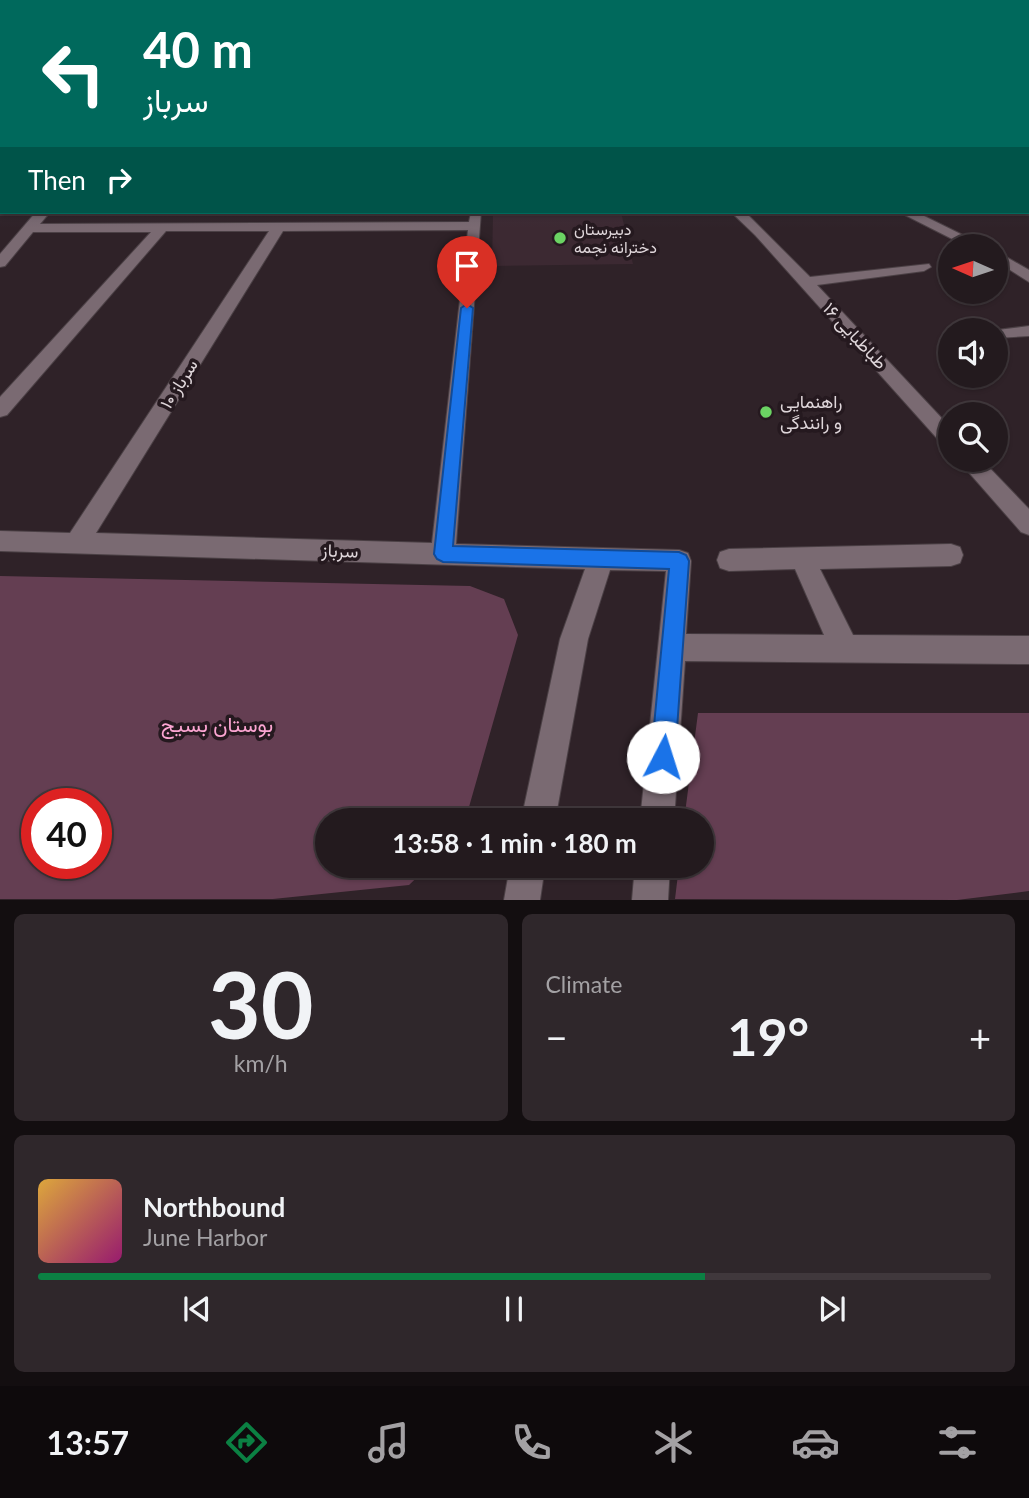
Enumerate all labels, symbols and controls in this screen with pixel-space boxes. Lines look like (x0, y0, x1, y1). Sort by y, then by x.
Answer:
text: 40 m (143, 20, 253, 78)
icon: left (28, 28, 119, 119)
text: سرباز (143, 80, 209, 119)
icon: right (100, 161, 138, 199)
text: Then (28, 164, 86, 196)
place label: دبیرستان دخترانه نجمه (574, 219, 657, 258)
marker: دبیرستان دخترانه نجمه (552, 230, 568, 246)
north arrow (938, 234, 1008, 304)
map controls (938, 234, 1008, 472)
pin (437, 236, 497, 308)
icon: arrive (448, 247, 486, 285)
street label: طباطبایی ۱۶ (818, 297, 892, 374)
button: sound (938, 318, 1008, 388)
street label: سرباز ۱۰ (154, 355, 203, 413)
place label: راهنمایی و رانندگی (780, 390, 842, 434)
button: search (938, 402, 1008, 472)
marker: راهنمایی و رانندگی (758, 404, 774, 420)
street label: سرباز (320, 538, 359, 563)
park label: بوستان بسیج (161, 711, 273, 739)
position arrow (626, 720, 700, 794)
speed limit sign: 40 (21, 788, 112, 879)
text: 13:58 · 1 min · 180 m (392, 827, 637, 859)
text: 30 (208, 949, 314, 1058)
text: Climate (546, 970, 622, 998)
text: 19° (727, 1005, 809, 1067)
text: − (546, 1014, 568, 1060)
text: + (969, 1014, 991, 1060)
text: km/h (234, 1049, 288, 1077)
text: Northbound (143, 1191, 285, 1223)
text: June Harbor (143, 1223, 267, 1251)
icon: previous (178, 1290, 216, 1328)
icon: pause (495, 1290, 533, 1328)
icon: next (813, 1290, 851, 1328)
icon: directions (222, 1418, 271, 1467)
icon: music (364, 1418, 413, 1467)
icon: phone (507, 1418, 556, 1467)
icon: climate (649, 1418, 698, 1467)
icon: car (791, 1418, 840, 1467)
icon: filters (933, 1418, 982, 1467)
text: 13:57 (47, 1423, 129, 1462)

